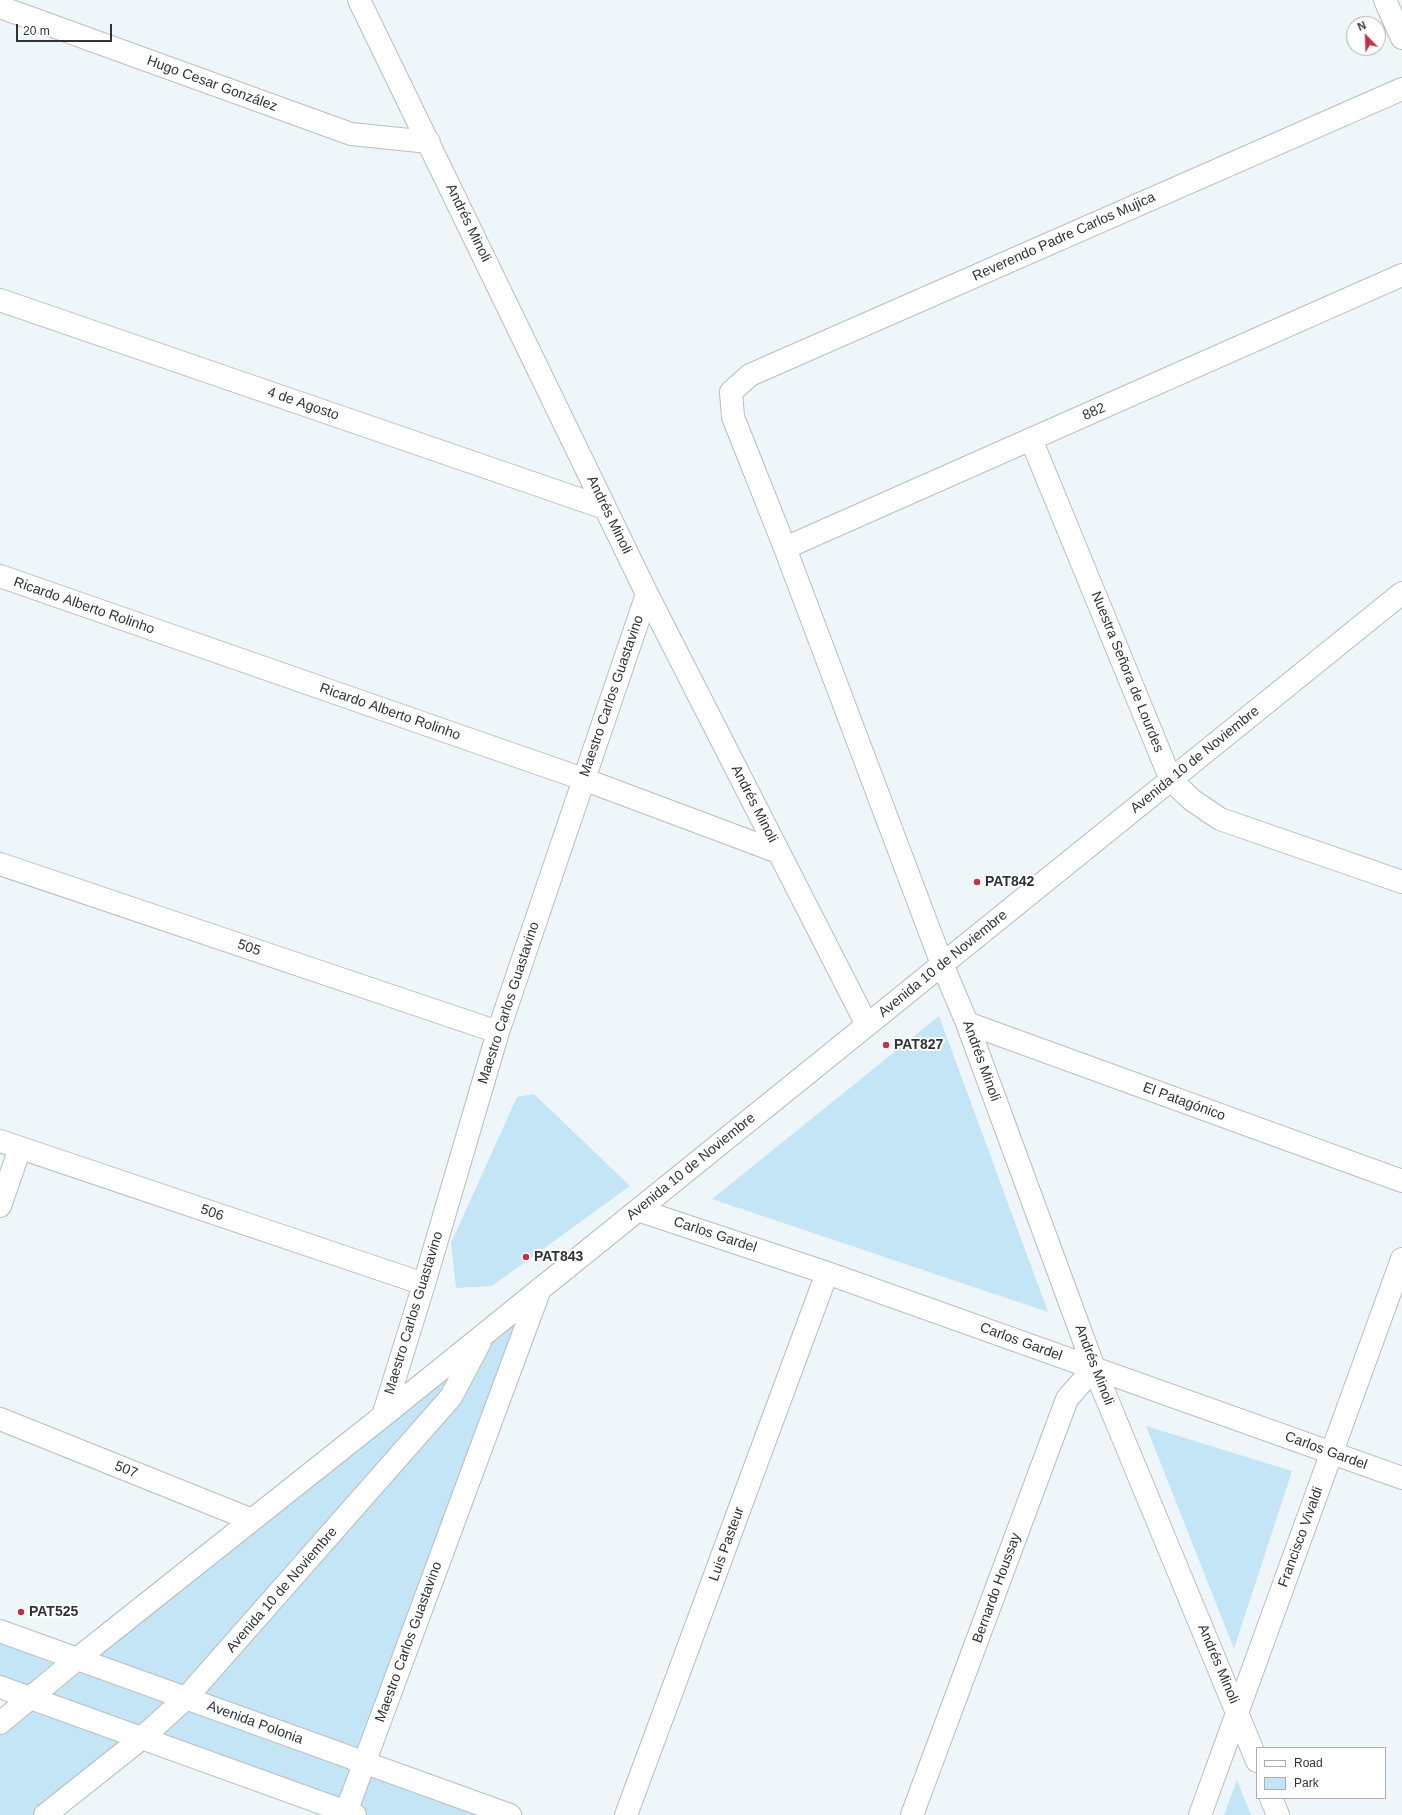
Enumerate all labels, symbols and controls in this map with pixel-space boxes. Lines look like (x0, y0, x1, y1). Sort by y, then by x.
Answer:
scale bar (18, 16, 114, 42)
north arrow (1346, 16, 1386, 56)
text: N (1356, 19, 1368, 33)
text: 20 m (23, 24, 50, 38)
street label: Hugo Cesar González (144, 53, 280, 115)
street label: Andrés Minoli (442, 181, 494, 265)
street label: Reverendo Padre Carlos Mujica (970, 189, 1158, 285)
street label: 4 de Agosto (265, 384, 341, 424)
street label: 882 (1080, 400, 1108, 424)
street label: Andrés Minoli (583, 473, 635, 557)
street label: Ricardo Alberto Rolinho (11, 574, 157, 638)
street label: Nuestra Señora de Lourdes (1087, 589, 1167, 755)
street label: Maestro Carlos Guastavino (576, 613, 648, 779)
street label: Ricardo Alberto Rolinho (317, 680, 463, 744)
street label: Avenida 10 de Noviembre (1127, 703, 1263, 817)
street label: Andrés Minoli (727, 762, 781, 846)
place label: PAT842 (985, 874, 1034, 890)
marker: PAT842 (972, 877, 982, 887)
street label: Avenida 10 de Noviembre (875, 907, 1011, 1021)
street label: Maestro Carlos Guastavino (475, 920, 543, 1086)
street label: 505 (235, 936, 263, 960)
street label: Andrés Minoli (959, 1018, 1003, 1104)
place label: PAT827 (894, 1037, 943, 1053)
marker: PAT827 (881, 1040, 891, 1050)
street label: El Patagónico (1141, 1079, 1227, 1125)
street label: Avenida 10 de Noviembre (623, 1110, 759, 1224)
street label: 506 (198, 1201, 226, 1225)
street label: Carlos Gardel (671, 1214, 759, 1256)
street label: Maestro Carlos Guastavino (381, 1229, 447, 1397)
place label: PAT843 (534, 1249, 583, 1265)
marker: PAT843 (521, 1252, 531, 1262)
street label: Carlos Gardel (978, 1319, 1064, 1365)
street label: Andrés Minoli (1071, 1322, 1117, 1408)
street label: Carlos Gardel (1283, 1428, 1369, 1474)
street label: 507 (112, 1458, 140, 1482)
street label: Francisco Vivaldi (1275, 1485, 1327, 1589)
street label: Luis Pasteur (706, 1505, 748, 1583)
street label: Avenida 10 de Noviembre (223, 1524, 341, 1656)
street label: Bernardo Houssay (969, 1531, 1025, 1645)
street label: Maestro Carlos Guastavino (372, 1559, 446, 1725)
place label: PAT525 (29, 1604, 78, 1620)
marker: PAT525 (16, 1607, 26, 1617)
street label: Andrés Minoli (1194, 1622, 1242, 1706)
street label: Avenida Polonia (205, 1698, 305, 1748)
legend (1256, 1747, 1386, 1799)
text: Road (1294, 1756, 1323, 1770)
text: Park (1294, 1776, 1319, 1790)

